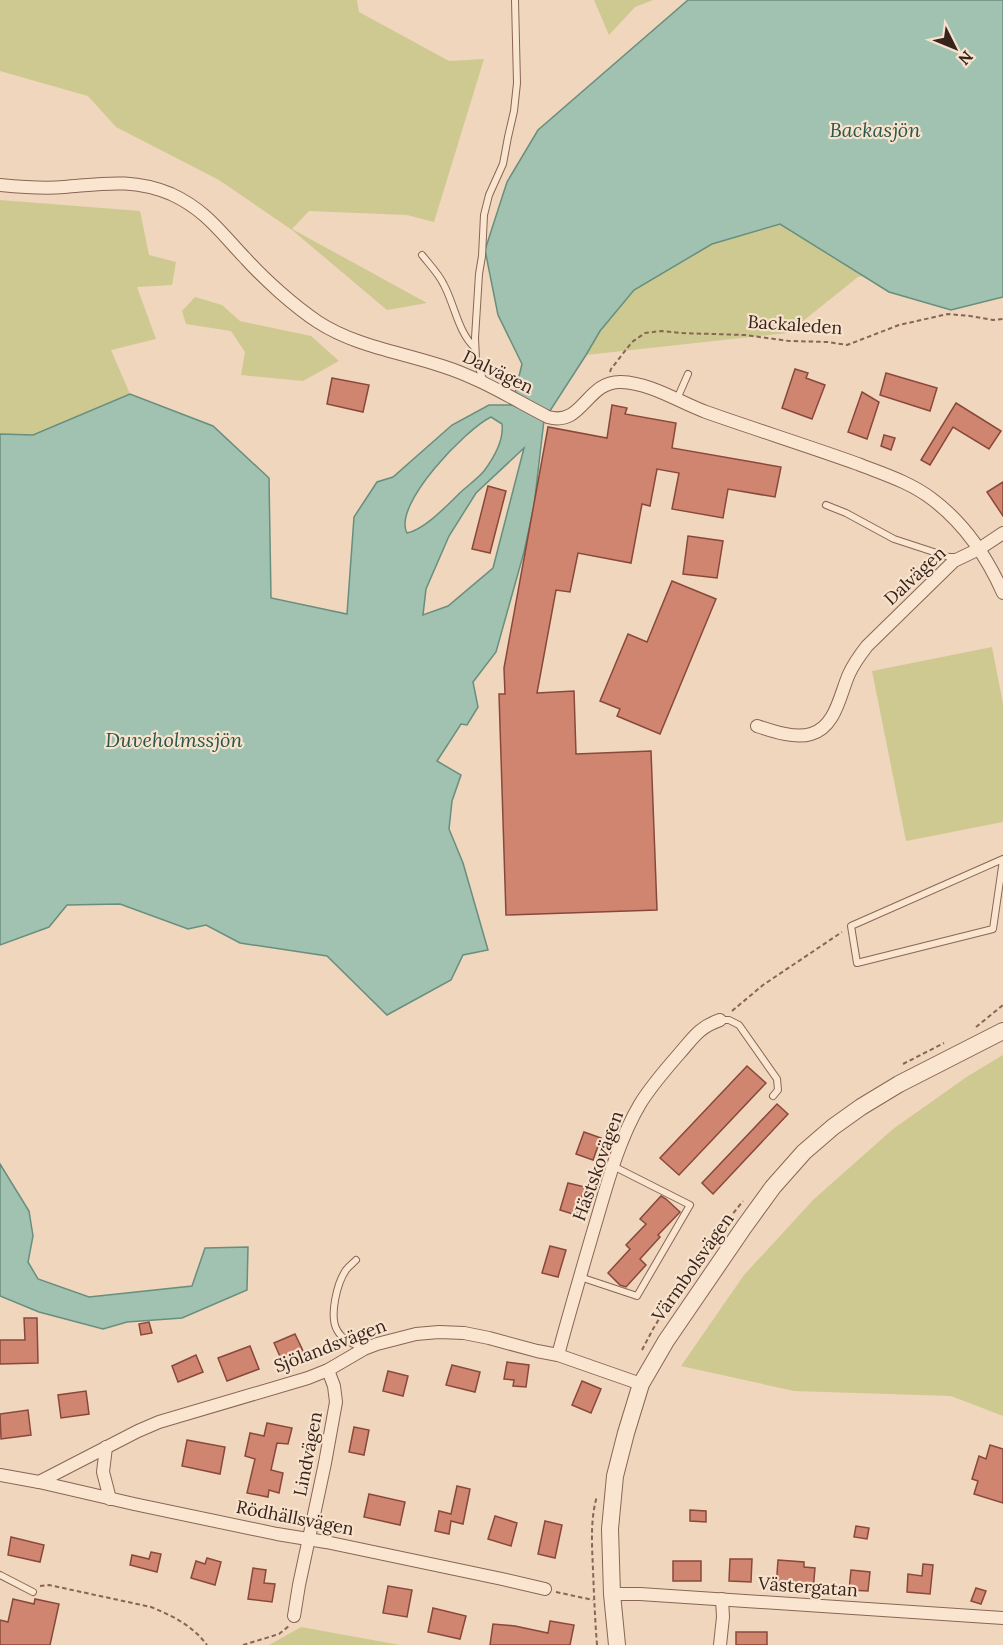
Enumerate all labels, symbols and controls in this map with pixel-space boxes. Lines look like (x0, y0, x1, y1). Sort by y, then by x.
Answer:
north arrow (925, 18, 985, 78)
text: N (954, 47, 978, 70)
water label: Backasjön (829, 117, 921, 142)
street label: Backaleden (747, 310, 843, 339)
street label: Dalvägen (459, 345, 538, 399)
street label: Dalvägen (879, 541, 950, 610)
water label: Duveholmssjön (105, 727, 243, 752)
street label: Hästskovägen (567, 1108, 628, 1224)
street label: Värmbolsvägen (646, 1208, 739, 1326)
street label: Sjölandsvägen (270, 1314, 389, 1377)
street label: Lindvägen (288, 1410, 327, 1498)
street label: Rödhällsvägen (234, 1495, 356, 1540)
street label: Västergatan (757, 1571, 859, 1601)

